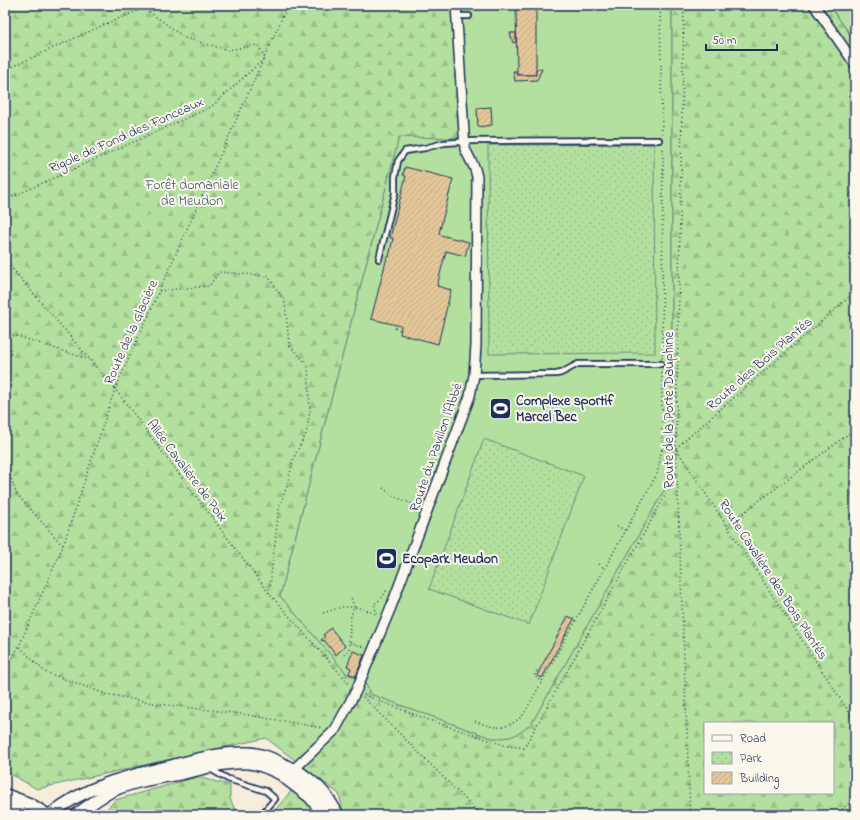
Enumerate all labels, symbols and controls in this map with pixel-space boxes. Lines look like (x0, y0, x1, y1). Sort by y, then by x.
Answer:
scale bar (706, 26, 777, 52)
text: 50 m (712, 32, 736, 50)
street label: Rigole de Fond des Fonceaux (46, 92, 208, 180)
park label: Forêt domaniale de Meudon (144, 175, 239, 212)
street label: Route de la Glacière (99, 276, 164, 388)
street label: Route des Bois Plantés (702, 312, 818, 416)
street label: Route de la Porte Dauphine (659, 331, 680, 489)
street label: Route du Pavillon l'Abbé (405, 380, 469, 515)
place label: Complexe sportif Marcel Bec (516, 391, 614, 428)
sports icon: Complexe sportif Marcel Bec (487, 395, 513, 421)
street label: Allée Cavalière de Poix (141, 415, 232, 527)
street label: Route Cavalière des Bois Plantés (713, 495, 833, 664)
sports icon: Ecopark Meudon (373, 545, 399, 571)
place label: Ecopark Meudon (402, 549, 498, 570)
legend (704, 722, 834, 794)
text: Road (740, 730, 766, 748)
text: Park (740, 750, 762, 768)
text: Building (739, 770, 779, 789)

